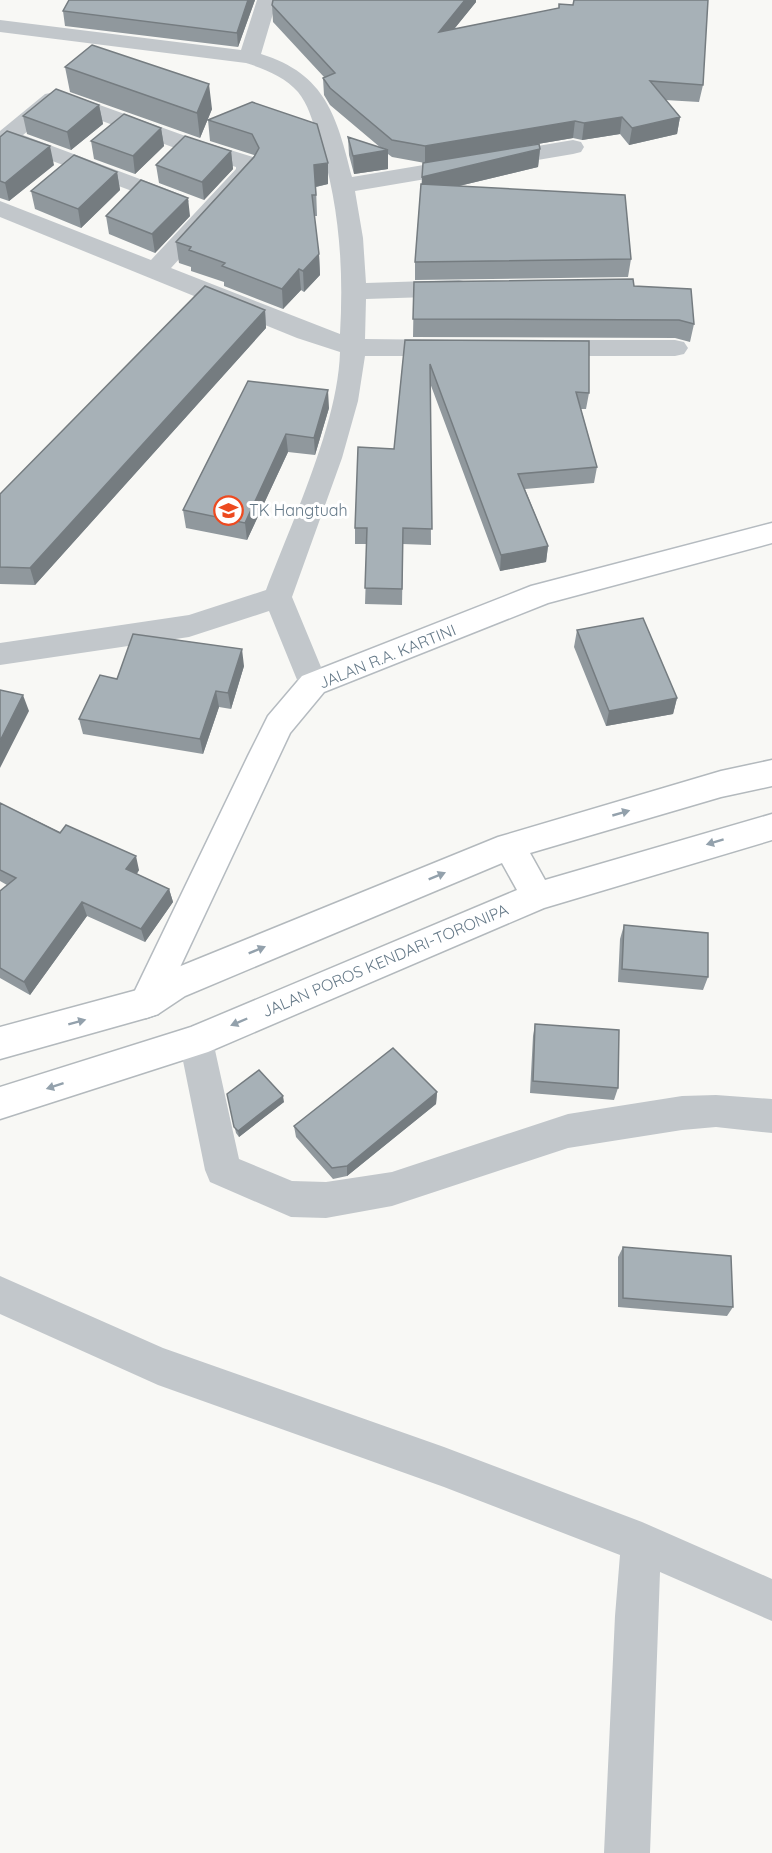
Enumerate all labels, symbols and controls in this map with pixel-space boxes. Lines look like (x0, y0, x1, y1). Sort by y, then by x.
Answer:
school or university icon: TK Hangtuah (212, 494, 244, 526)
place label: TK Hangtuah (249, 500, 348, 520)
street label: JALAN R.A. KARTINI (315, 619, 459, 693)
one-way arrow (613, 808, 631, 817)
one-way arrow (706, 838, 724, 847)
one-way arrow (428, 871, 446, 880)
street label: JALAN POROS KENDARI-TORONIPA (259, 899, 511, 1021)
one-way arrow (248, 945, 266, 954)
one-way arrow (68, 1017, 86, 1026)
one-way arrow (230, 1018, 248, 1027)
one-way arrow (46, 1081, 64, 1091)

